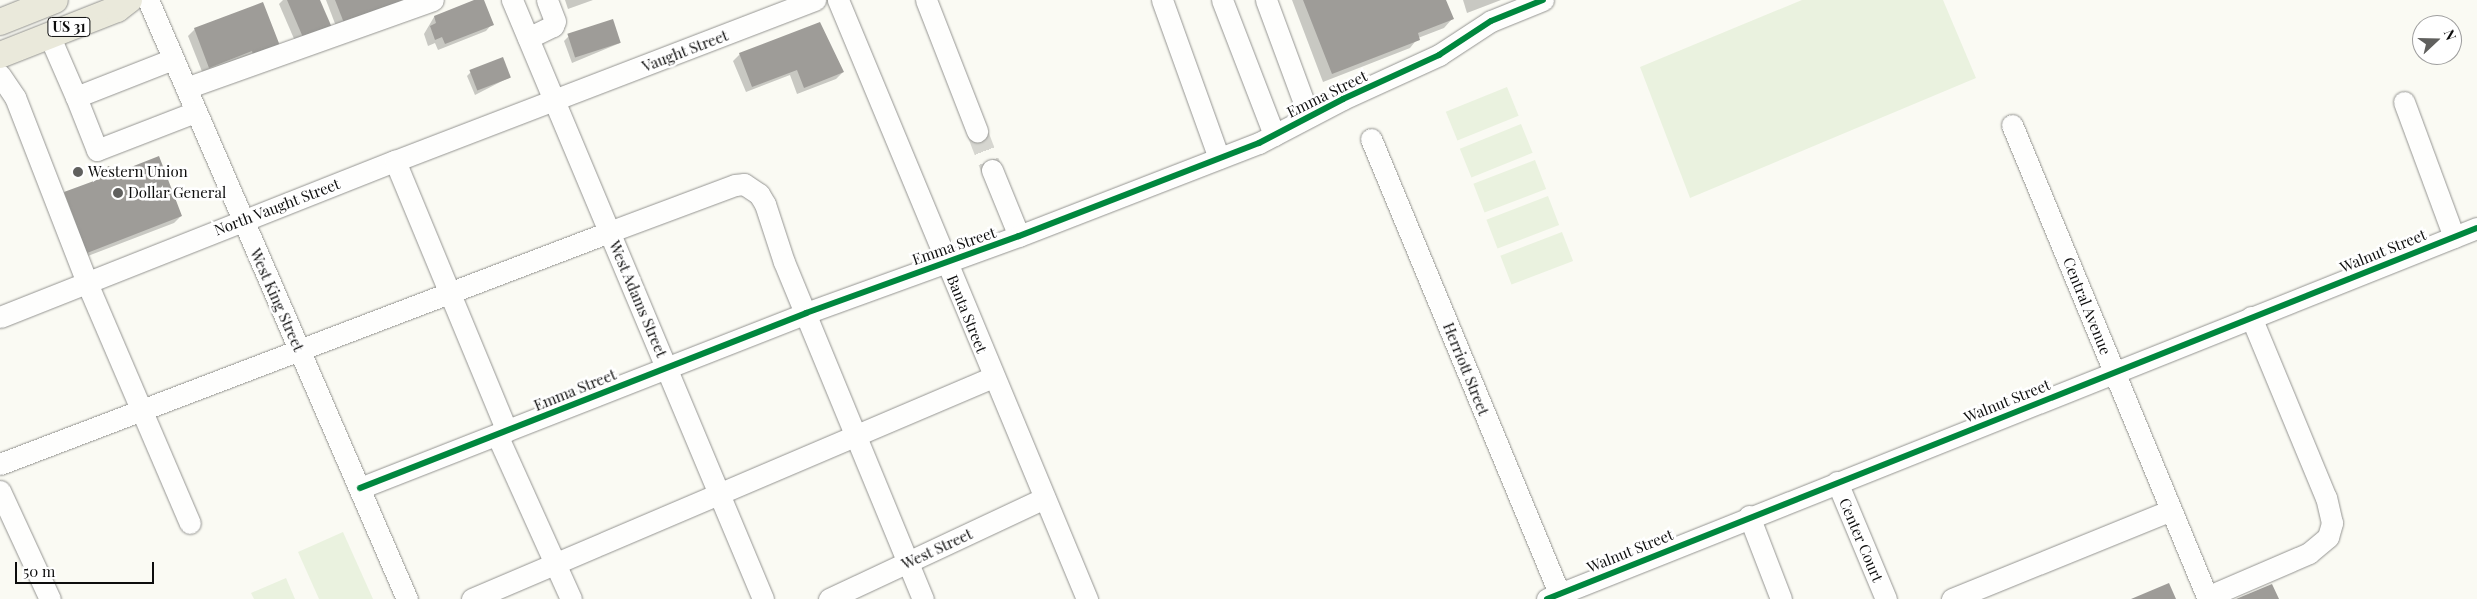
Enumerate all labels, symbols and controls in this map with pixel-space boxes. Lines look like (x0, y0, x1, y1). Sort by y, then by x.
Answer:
north arrow (2412, 15, 2462, 65)
road number: US 31 (46, 16, 92, 38)
street label: Vaught Street (639, 26, 731, 76)
text: N (2440, 27, 2461, 43)
street label: Emma Street (1284, 67, 1370, 121)
place label: Western Union (88, 163, 188, 181)
marker: Western Union (72, 166, 84, 178)
street label: North Vaught Street (211, 175, 343, 239)
place label: Dollar General (128, 184, 226, 202)
marker: Dollar General (112, 187, 124, 199)
street label: Emma Street (910, 223, 998, 269)
street label: Walnut Street (2337, 226, 2429, 276)
street label: West Adams Street (605, 238, 671, 360)
street label: West King Street (246, 246, 308, 354)
street label: Central Avenue (2059, 254, 2115, 358)
street label: Banta Street (943, 272, 991, 356)
street label: Herriott Street (1439, 320, 1493, 418)
street label: Emma Street (531, 365, 619, 415)
street label: Walnut Street (1961, 376, 2053, 426)
street label: Center Court (1835, 495, 1887, 585)
street label: West Street (899, 525, 975, 573)
street label: Walnut Street (1584, 526, 1676, 576)
scale bar (18, 552, 156, 584)
text: 50 m (23, 561, 55, 581)

